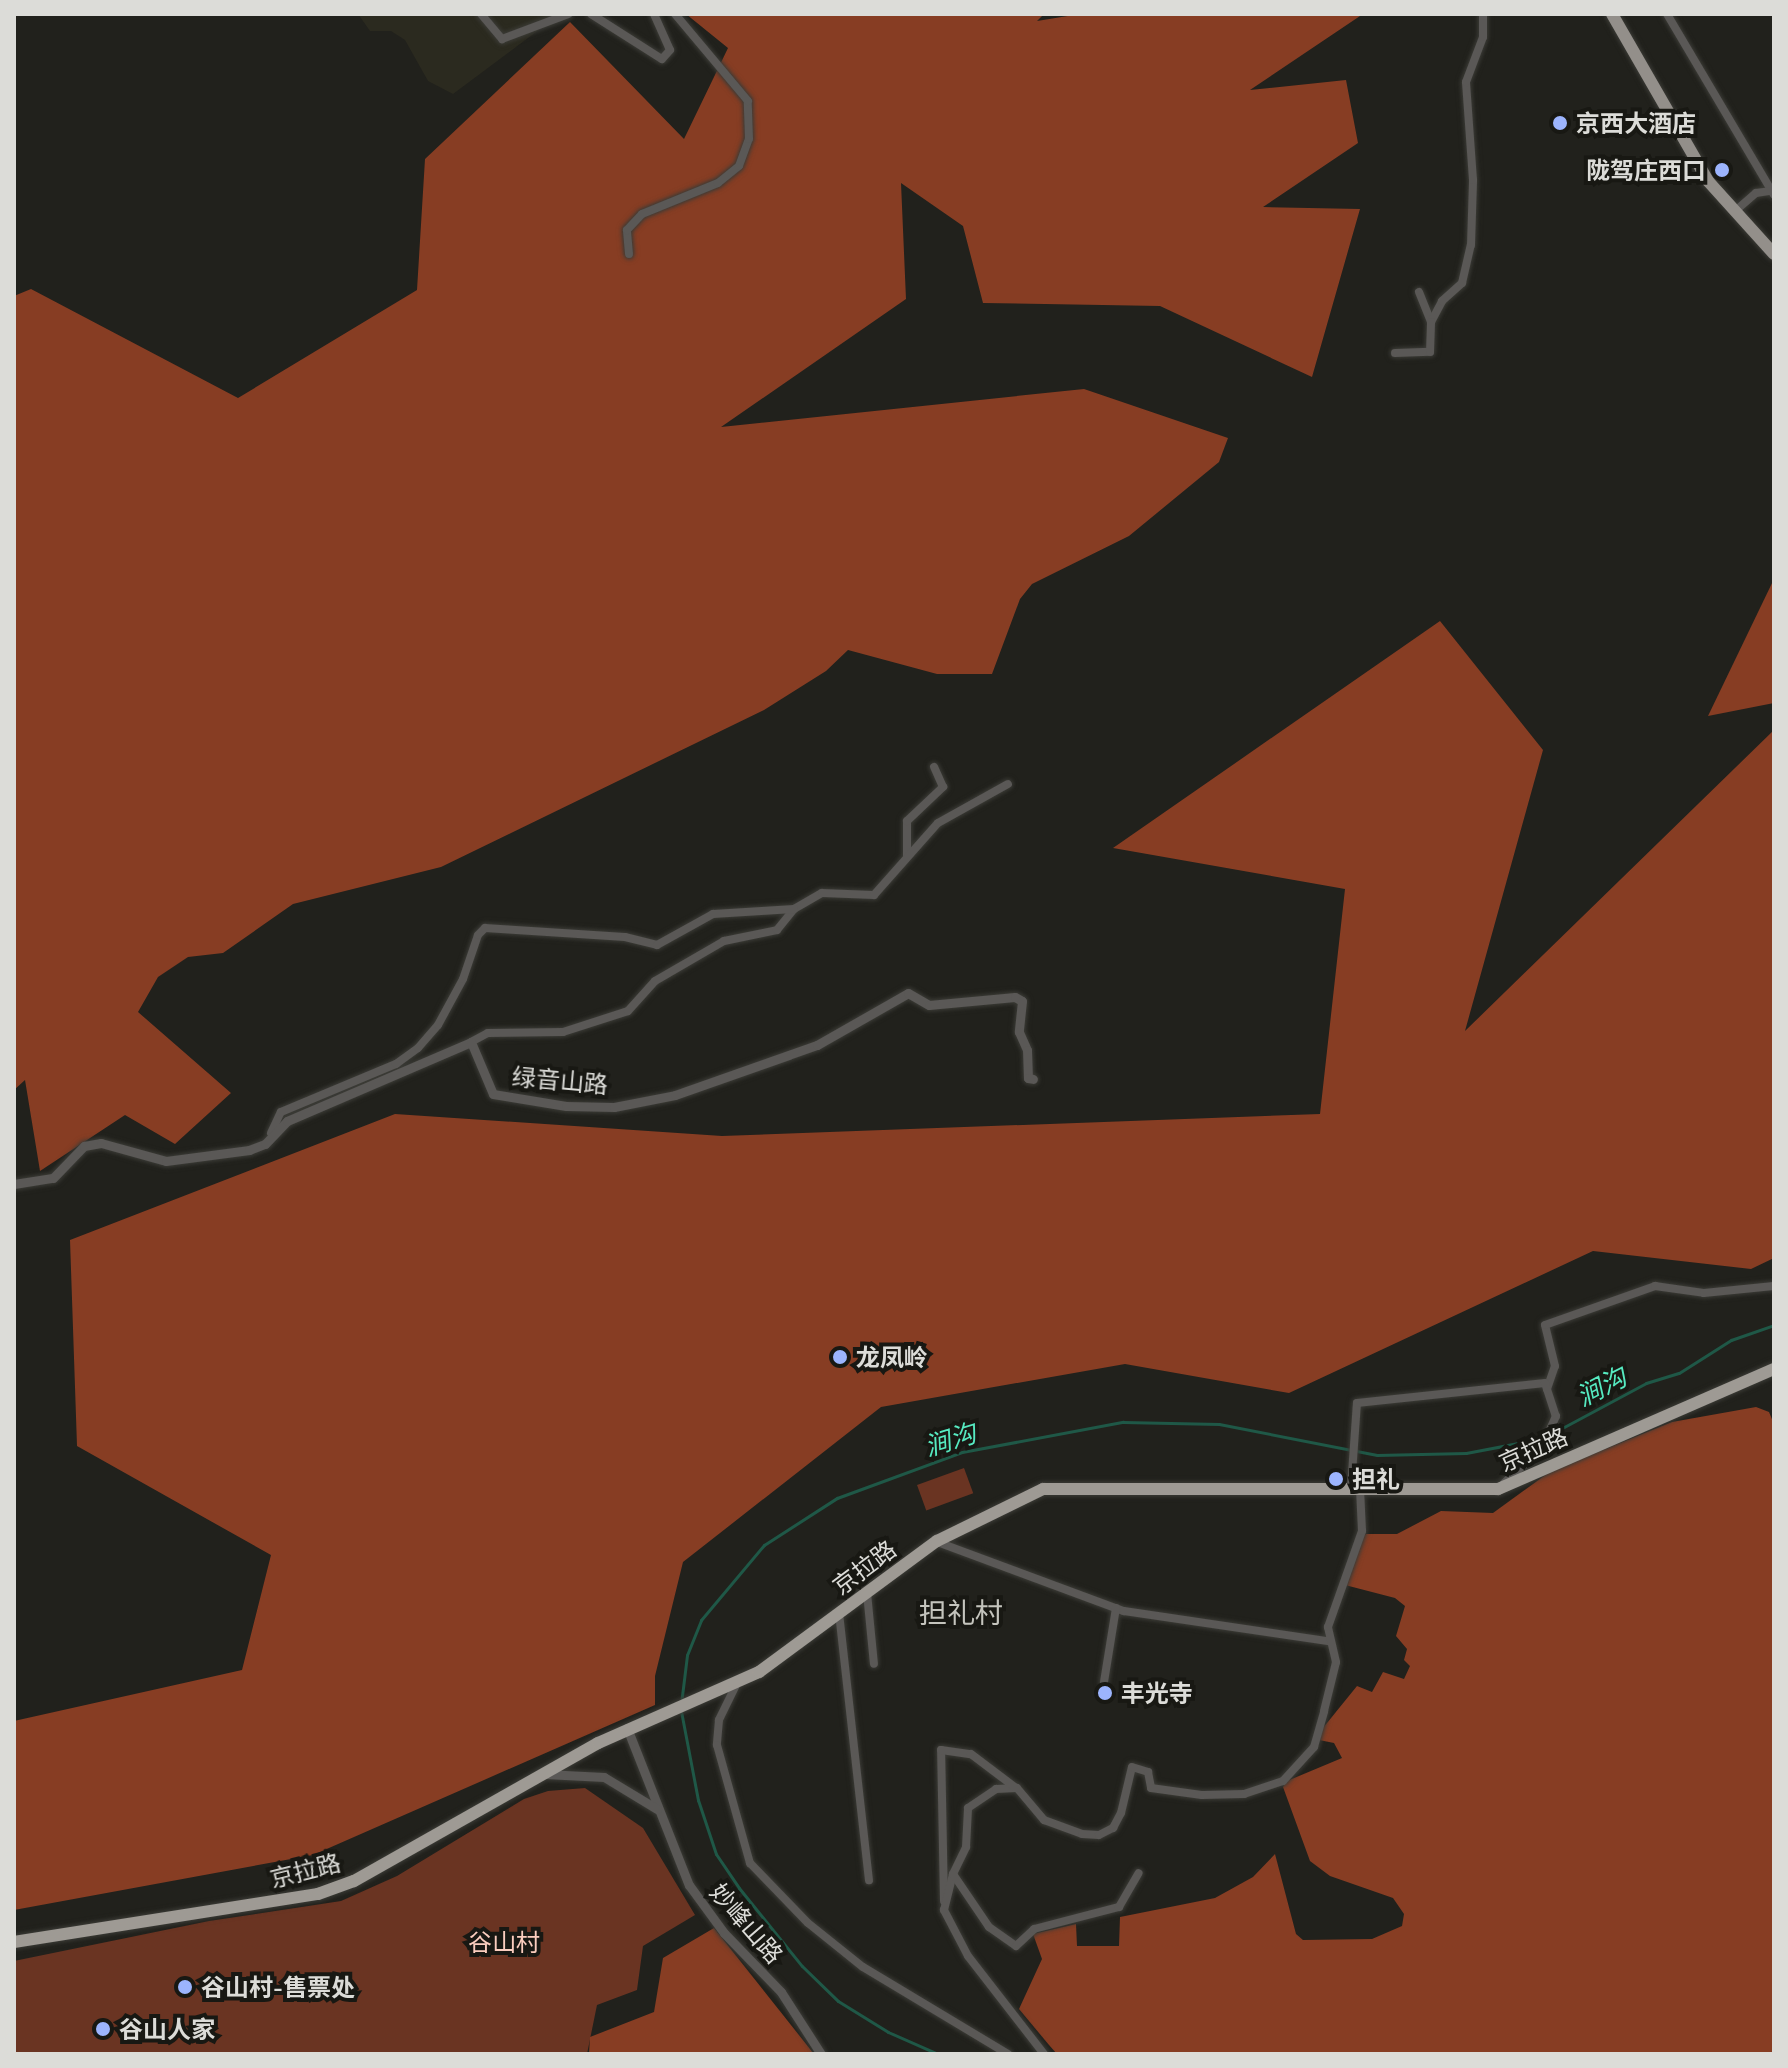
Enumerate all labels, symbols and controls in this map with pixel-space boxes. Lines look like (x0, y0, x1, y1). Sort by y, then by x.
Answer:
place label: 京西大酒店 (1576, 109, 1696, 137)
marker: 京西大酒店 (1551, 114, 1569, 132)
place label: 陇驾庄西口 (1586, 156, 1706, 184)
marker: 陇驾庄西口 (1713, 161, 1731, 179)
street label: 绿音山路 (511, 1061, 609, 1099)
place label: 龙凤岭 (856, 1343, 928, 1371)
marker: 龙凤岭 (831, 1348, 849, 1366)
water label: 涧沟 (1571, 1360, 1631, 1412)
water label: 涧沟 (921, 1416, 979, 1462)
street label: 京拉路 (1494, 1421, 1572, 1477)
place label: 担礼 (1352, 1465, 1400, 1493)
marker: 担礼 (1327, 1470, 1345, 1488)
street label: 京拉路 (827, 1534, 901, 1600)
district label: 担礼村 (919, 1595, 1003, 1629)
place label: 丰光寺 (1121, 1679, 1193, 1707)
marker: 丰光寺 (1096, 1684, 1114, 1702)
street label: 京拉路 (267, 1847, 343, 1893)
street label: 妙峰山路 (705, 1877, 789, 1969)
park label: 谷山村 (468, 1928, 540, 1956)
place label: 谷山村-售票处 (201, 1973, 355, 2001)
marker: 谷山村-售票处 (176, 1978, 194, 1996)
place label: 谷山人家 (119, 2015, 215, 2043)
marker: 谷山人家 (94, 2020, 112, 2038)

